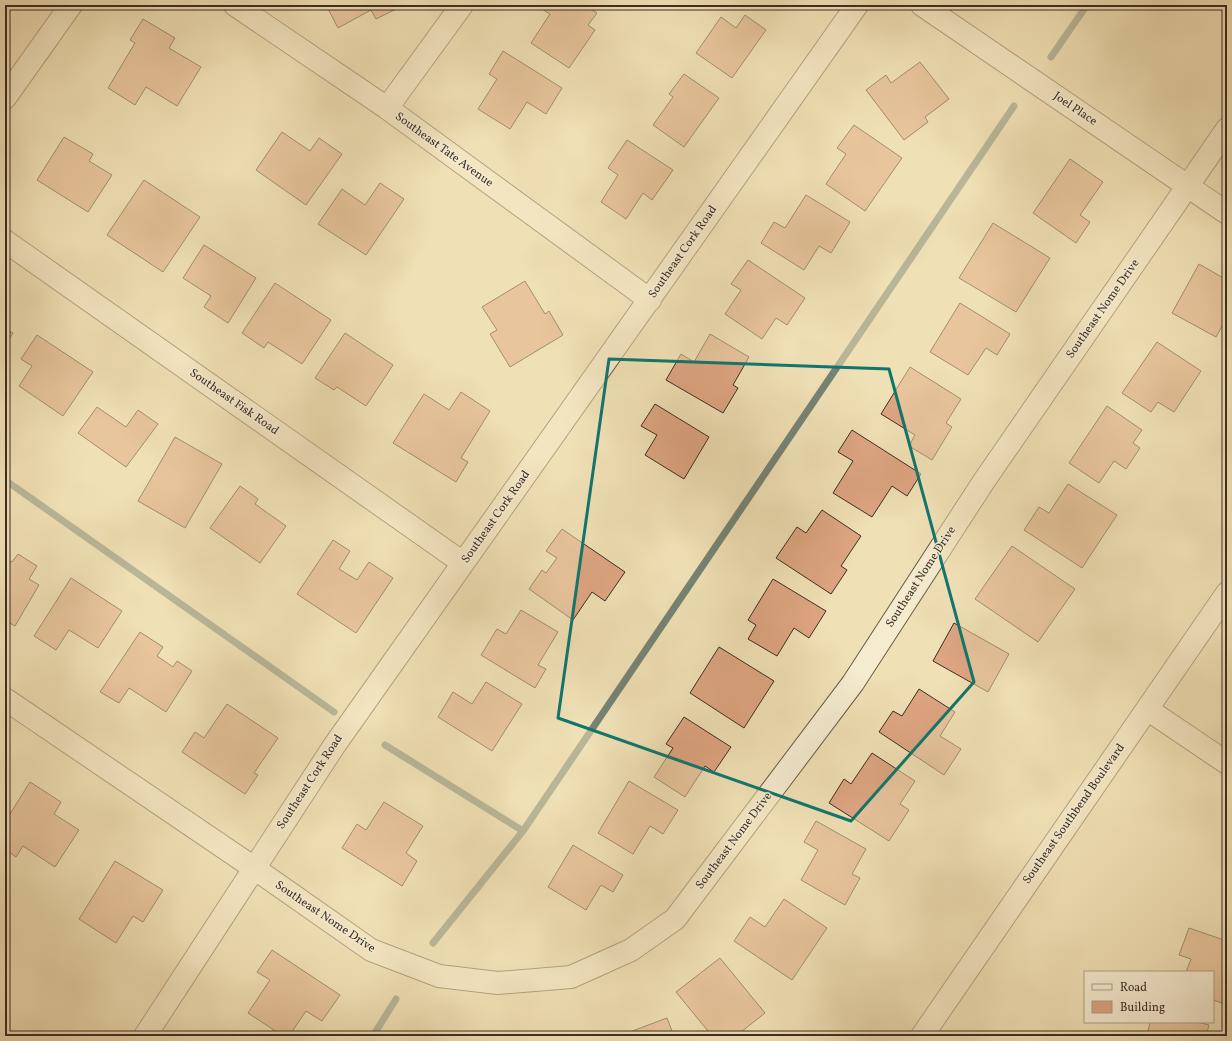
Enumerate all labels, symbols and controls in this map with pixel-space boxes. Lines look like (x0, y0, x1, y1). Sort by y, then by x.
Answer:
street label: Joel Place (1050, 88, 1100, 130)
street label: Southeast Tate Avenue (392, 109, 497, 191)
street label: Southeast Cork Road (645, 202, 721, 302)
street label: Southeast Nome Drive (1063, 256, 1144, 362)
street label: Southeast Fisk Road (186, 365, 282, 439)
street label: Southeast Cork Road (458, 467, 534, 567)
street label: Southeast Nome Drive (882, 523, 960, 631)
street label: Southeast Cork Road (273, 731, 347, 832)
street label: Southeast Southbend Boulevard (1019, 740, 1129, 887)
street label: Southeast Nome Drive (692, 789, 776, 893)
street label: Southeast Nome Drive (272, 877, 379, 957)
legend (1084, 971, 1214, 1023)
text: Road (1120, 980, 1147, 996)
text: Building (1120, 1000, 1165, 1016)

